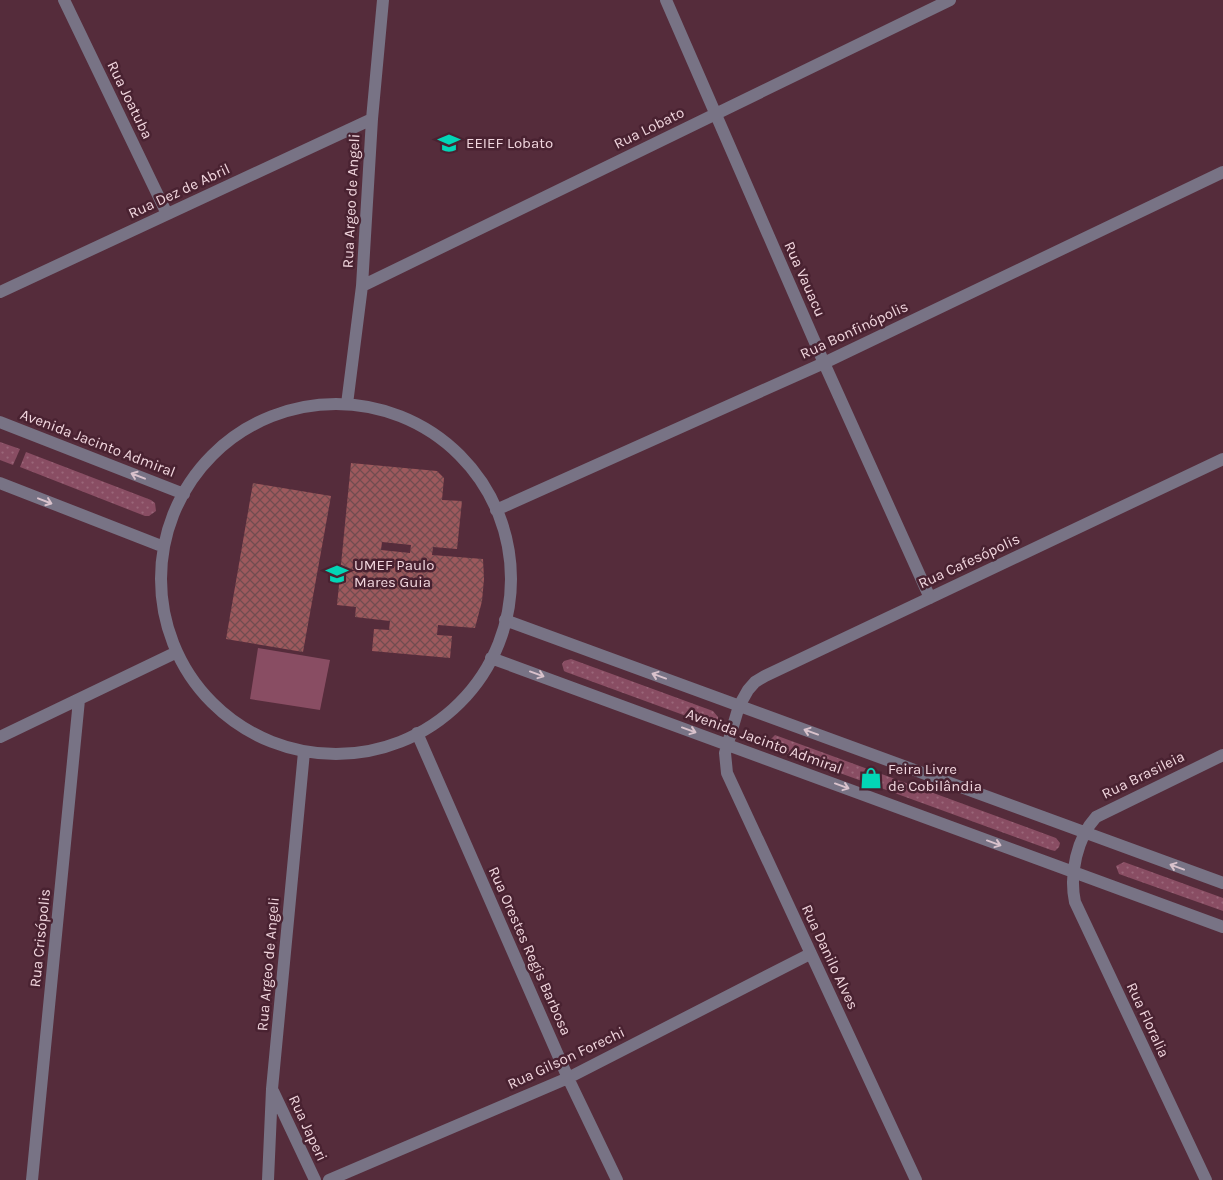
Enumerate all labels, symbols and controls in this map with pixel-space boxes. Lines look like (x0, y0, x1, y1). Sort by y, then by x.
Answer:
street label: Rua Joatuba (103, 58, 157, 142)
street label: Rua Lobato (611, 103, 687, 153)
school or university icon: EEIEF Lobato (436, 130, 462, 156)
street label: Rua Argeo de Angeli (338, 133, 364, 269)
place label: EEIEF Lobato (466, 134, 553, 152)
street label: Rua Dez de Abril (125, 160, 233, 222)
street label: Rua Vauacu (780, 239, 830, 319)
street label: Rua Bonfinópolis (797, 297, 911, 363)
street label: Avenida Jacinto Admiral (18, 405, 178, 481)
one-way arrow (131, 471, 147, 480)
one-way arrow (38, 497, 53, 506)
street label: Rua Cafesópolis (915, 530, 1023, 592)
place label: UMEF Paulo Mares Guia (354, 556, 434, 591)
school or university icon: UMEF Paulo Mares Guia (324, 561, 350, 587)
one-way arrow (529, 670, 544, 679)
one-way arrow (651, 671, 667, 680)
street label: Avenida Jacinto Admiral (684, 704, 844, 778)
one-way arrow (681, 726, 697, 735)
one-way arrow (804, 727, 819, 736)
street label: Rua Brasileia (1099, 747, 1187, 803)
place label: Feira Livre de Cobilândia (888, 760, 982, 795)
shop icon: Feira Livre de Cobilândia (858, 765, 884, 791)
one-way arrow (834, 782, 849, 791)
one-way arrow (987, 839, 1002, 848)
one-way arrow (1170, 862, 1185, 871)
street label: Rua Orestes Regis Barbosa (485, 864, 575, 1038)
street label: Rua Crisópolis (26, 888, 54, 988)
street label: Rua Argeo de Angeli (253, 896, 283, 1032)
street label: Rua Danilo Alves (798, 902, 862, 1012)
street label: Rua Floralia (1123, 980, 1173, 1060)
street label: Rua Gilson Forechi (505, 1023, 627, 1093)
street label: Rua Japeri (285, 1092, 331, 1164)

